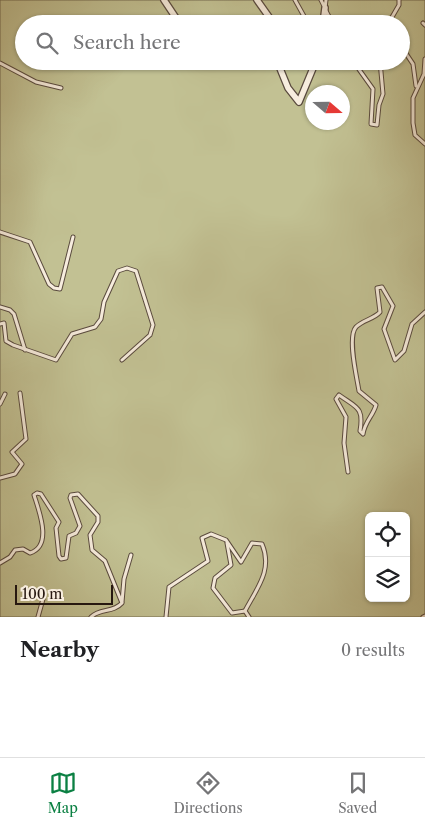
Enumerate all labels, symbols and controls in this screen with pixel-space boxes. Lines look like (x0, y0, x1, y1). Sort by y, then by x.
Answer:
search box (15, 15, 410, 70)
icon: search (33, 29, 61, 57)
text: Search here (73, 31, 181, 54)
north arrow (305, 85, 350, 130)
map controls (365, 512, 410, 602)
button: locate (365, 512, 410, 557)
button: layers (365, 557, 410, 602)
scale bar (15, 582, 112, 605)
text: 100 m (22, 585, 62, 603)
text: Nearby (20, 637, 99, 662)
text: 0 results (341, 640, 405, 660)
tab: Map (48, 769, 78, 817)
tab: Directions (173, 769, 243, 817)
tab: Saved (338, 769, 377, 817)

